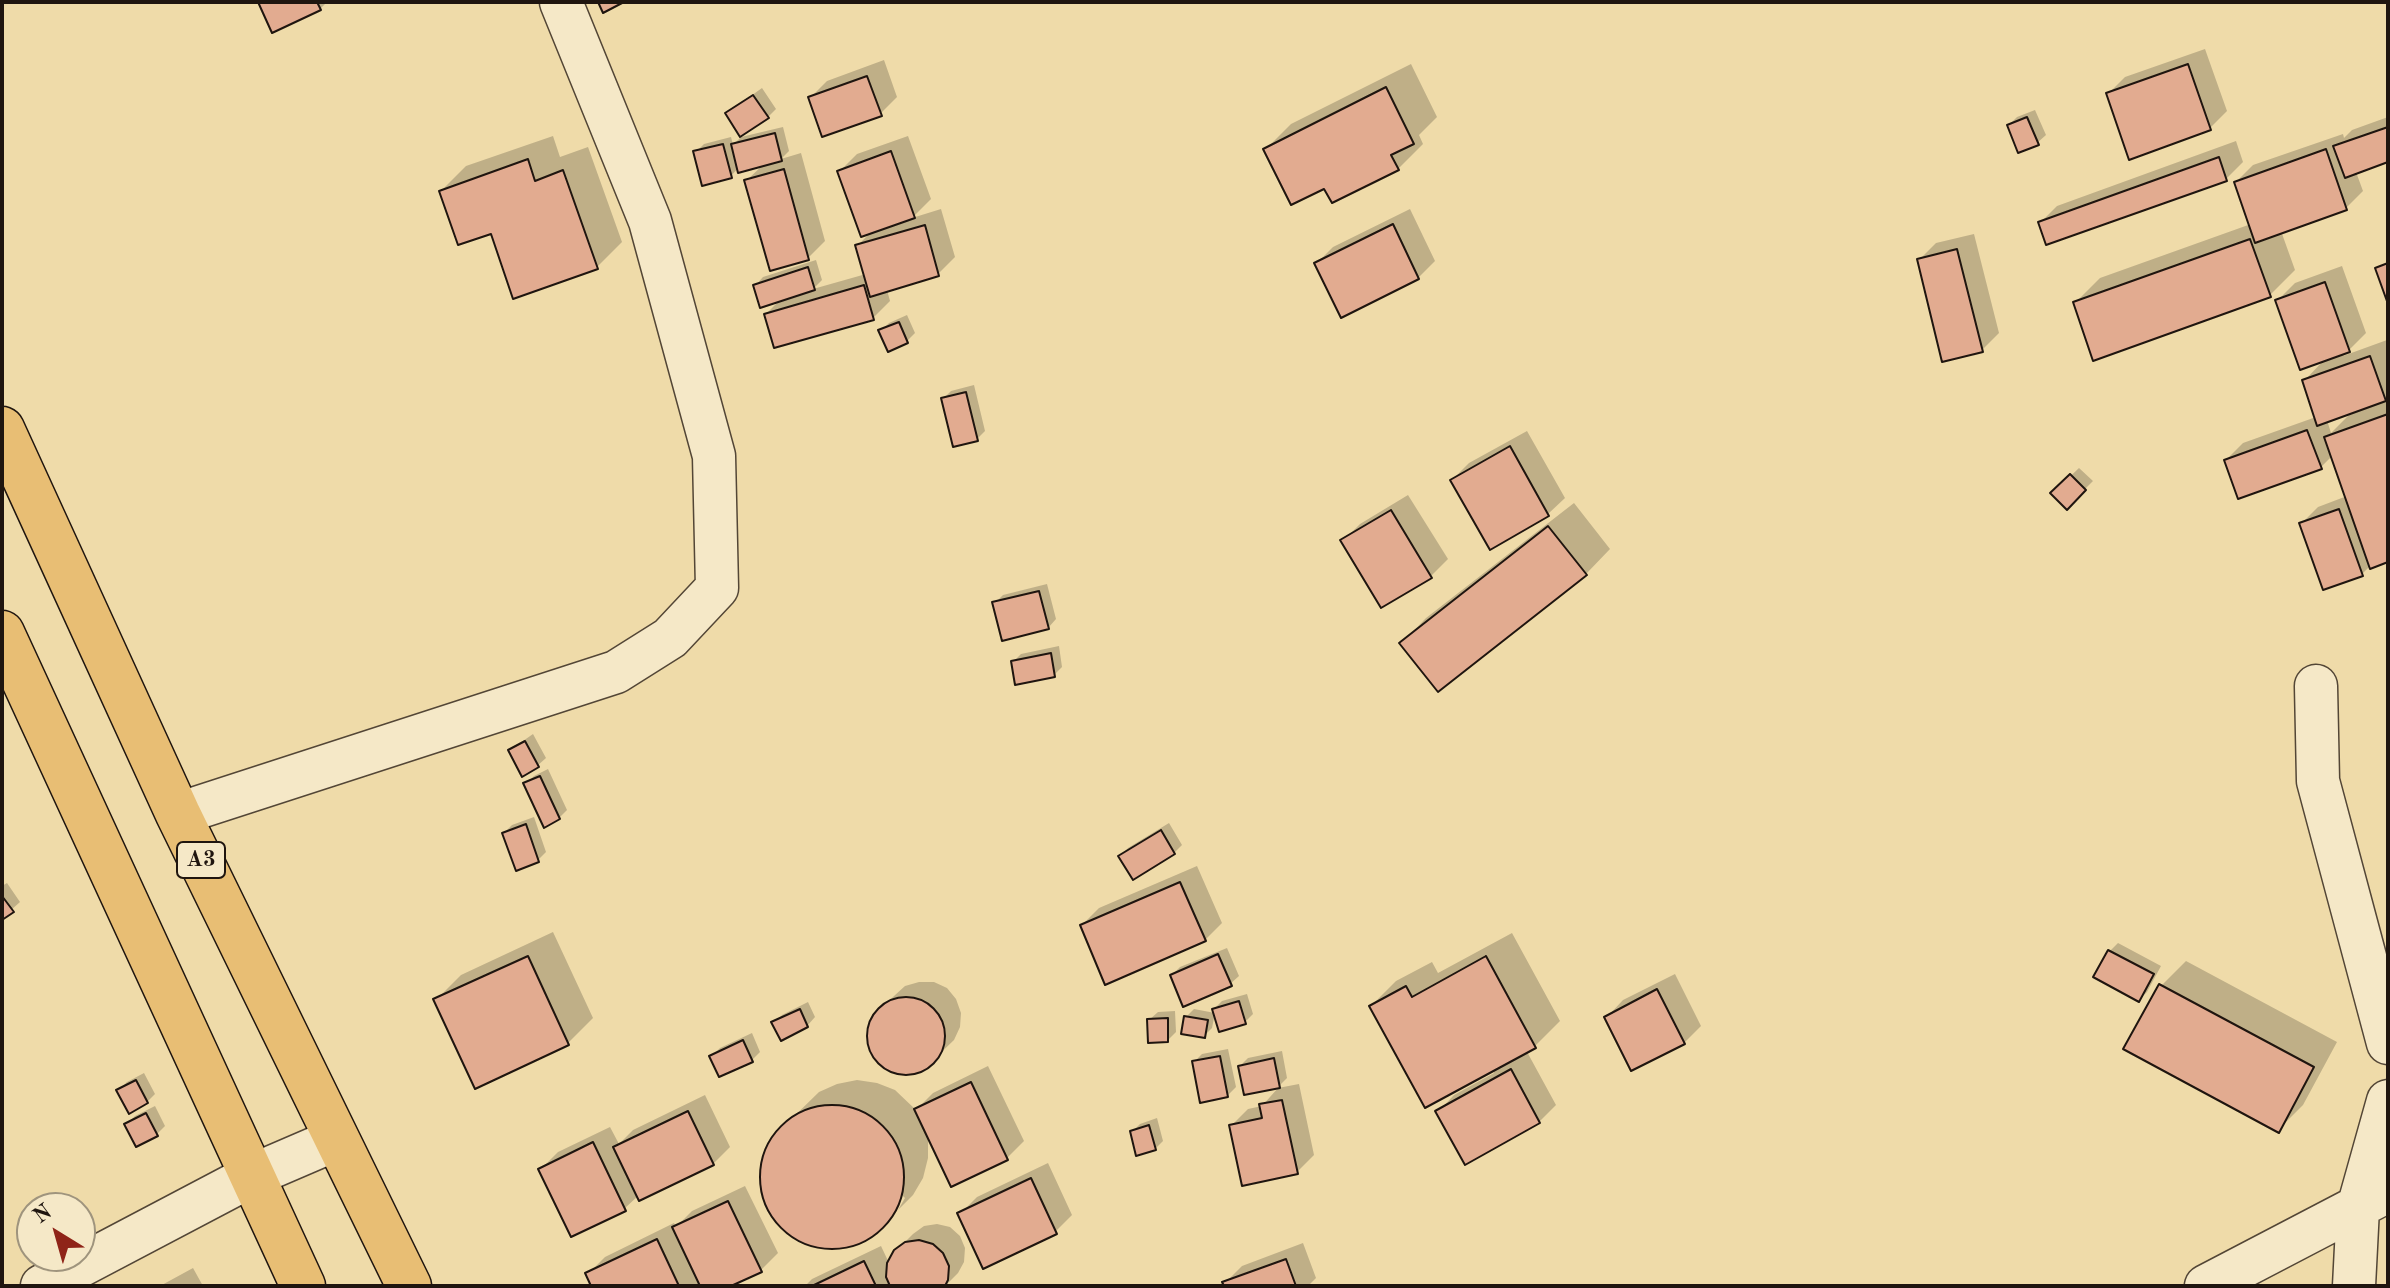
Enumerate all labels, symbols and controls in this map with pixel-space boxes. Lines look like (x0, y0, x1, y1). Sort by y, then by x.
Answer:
road number: A3 (177, 842, 225, 878)
north arrow (16, 1192, 96, 1272)
text: N (29, 1201, 56, 1228)

